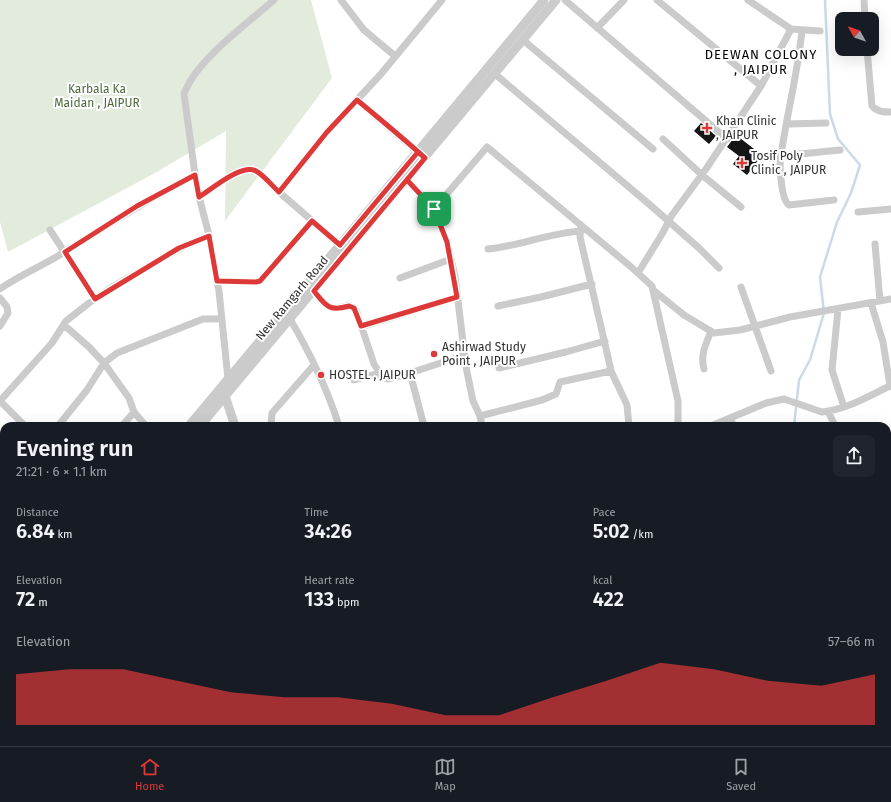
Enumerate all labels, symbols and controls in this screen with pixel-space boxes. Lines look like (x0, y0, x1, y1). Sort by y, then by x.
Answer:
north arrow (835, 12, 879, 56)
map controls (835, 12, 879, 56)
district label: DEEWAN COLONY , JAIPUR (705, 47, 817, 77)
park label: Karbala Ka Maidan , JAIPUR (54, 82, 140, 110)
place label: Khan Clinic , JAIPUR (716, 114, 777, 142)
marker: Khan Clinic , JAIPUR (701, 122, 713, 134)
place label: Tosif Poly Clinic , JAIPUR (751, 149, 826, 177)
marker: Tosif Poly Clinic , JAIPUR (736, 157, 748, 169)
pin (417, 192, 451, 226)
icon: arrive (423, 198, 445, 220)
street label: New Ramgarh Road (253, 253, 331, 343)
place label: Ashirwad Study Point , JAIPUR (442, 340, 526, 368)
marker: Ashirwad Study Point , JAIPUR (429, 349, 439, 359)
place label: HOSTEL , JAIPUR (329, 368, 416, 382)
marker: HOSTEL , JAIPUR (316, 370, 326, 380)
text: Evening run (16, 435, 133, 462)
button: share (833, 435, 875, 477)
text: 21:21 · 6 × 1.1 km (16, 464, 107, 479)
text: Distance (16, 506, 59, 519)
text: Time (304, 506, 329, 519)
text: Pace (593, 506, 615, 519)
text: 6.84 (16, 519, 55, 543)
text: 34:26 (304, 519, 352, 543)
text: 5:02 (593, 519, 630, 543)
text: km (55, 528, 73, 541)
text: /km (630, 528, 653, 541)
text: Elevation (16, 574, 62, 587)
text: Heart rate (304, 574, 354, 587)
text: kcal (593, 574, 612, 587)
text: 72 (16, 587, 35, 611)
text: 133 (304, 587, 334, 611)
text: 422 (593, 587, 624, 611)
text: m (35, 596, 48, 609)
text: bpm (334, 596, 359, 609)
text: Elevation (16, 634, 70, 649)
text: 57–66 m (828, 634, 875, 649)
tab: Home (135, 756, 164, 793)
tab: Map (434, 756, 456, 793)
tab: Saved (726, 756, 756, 793)

